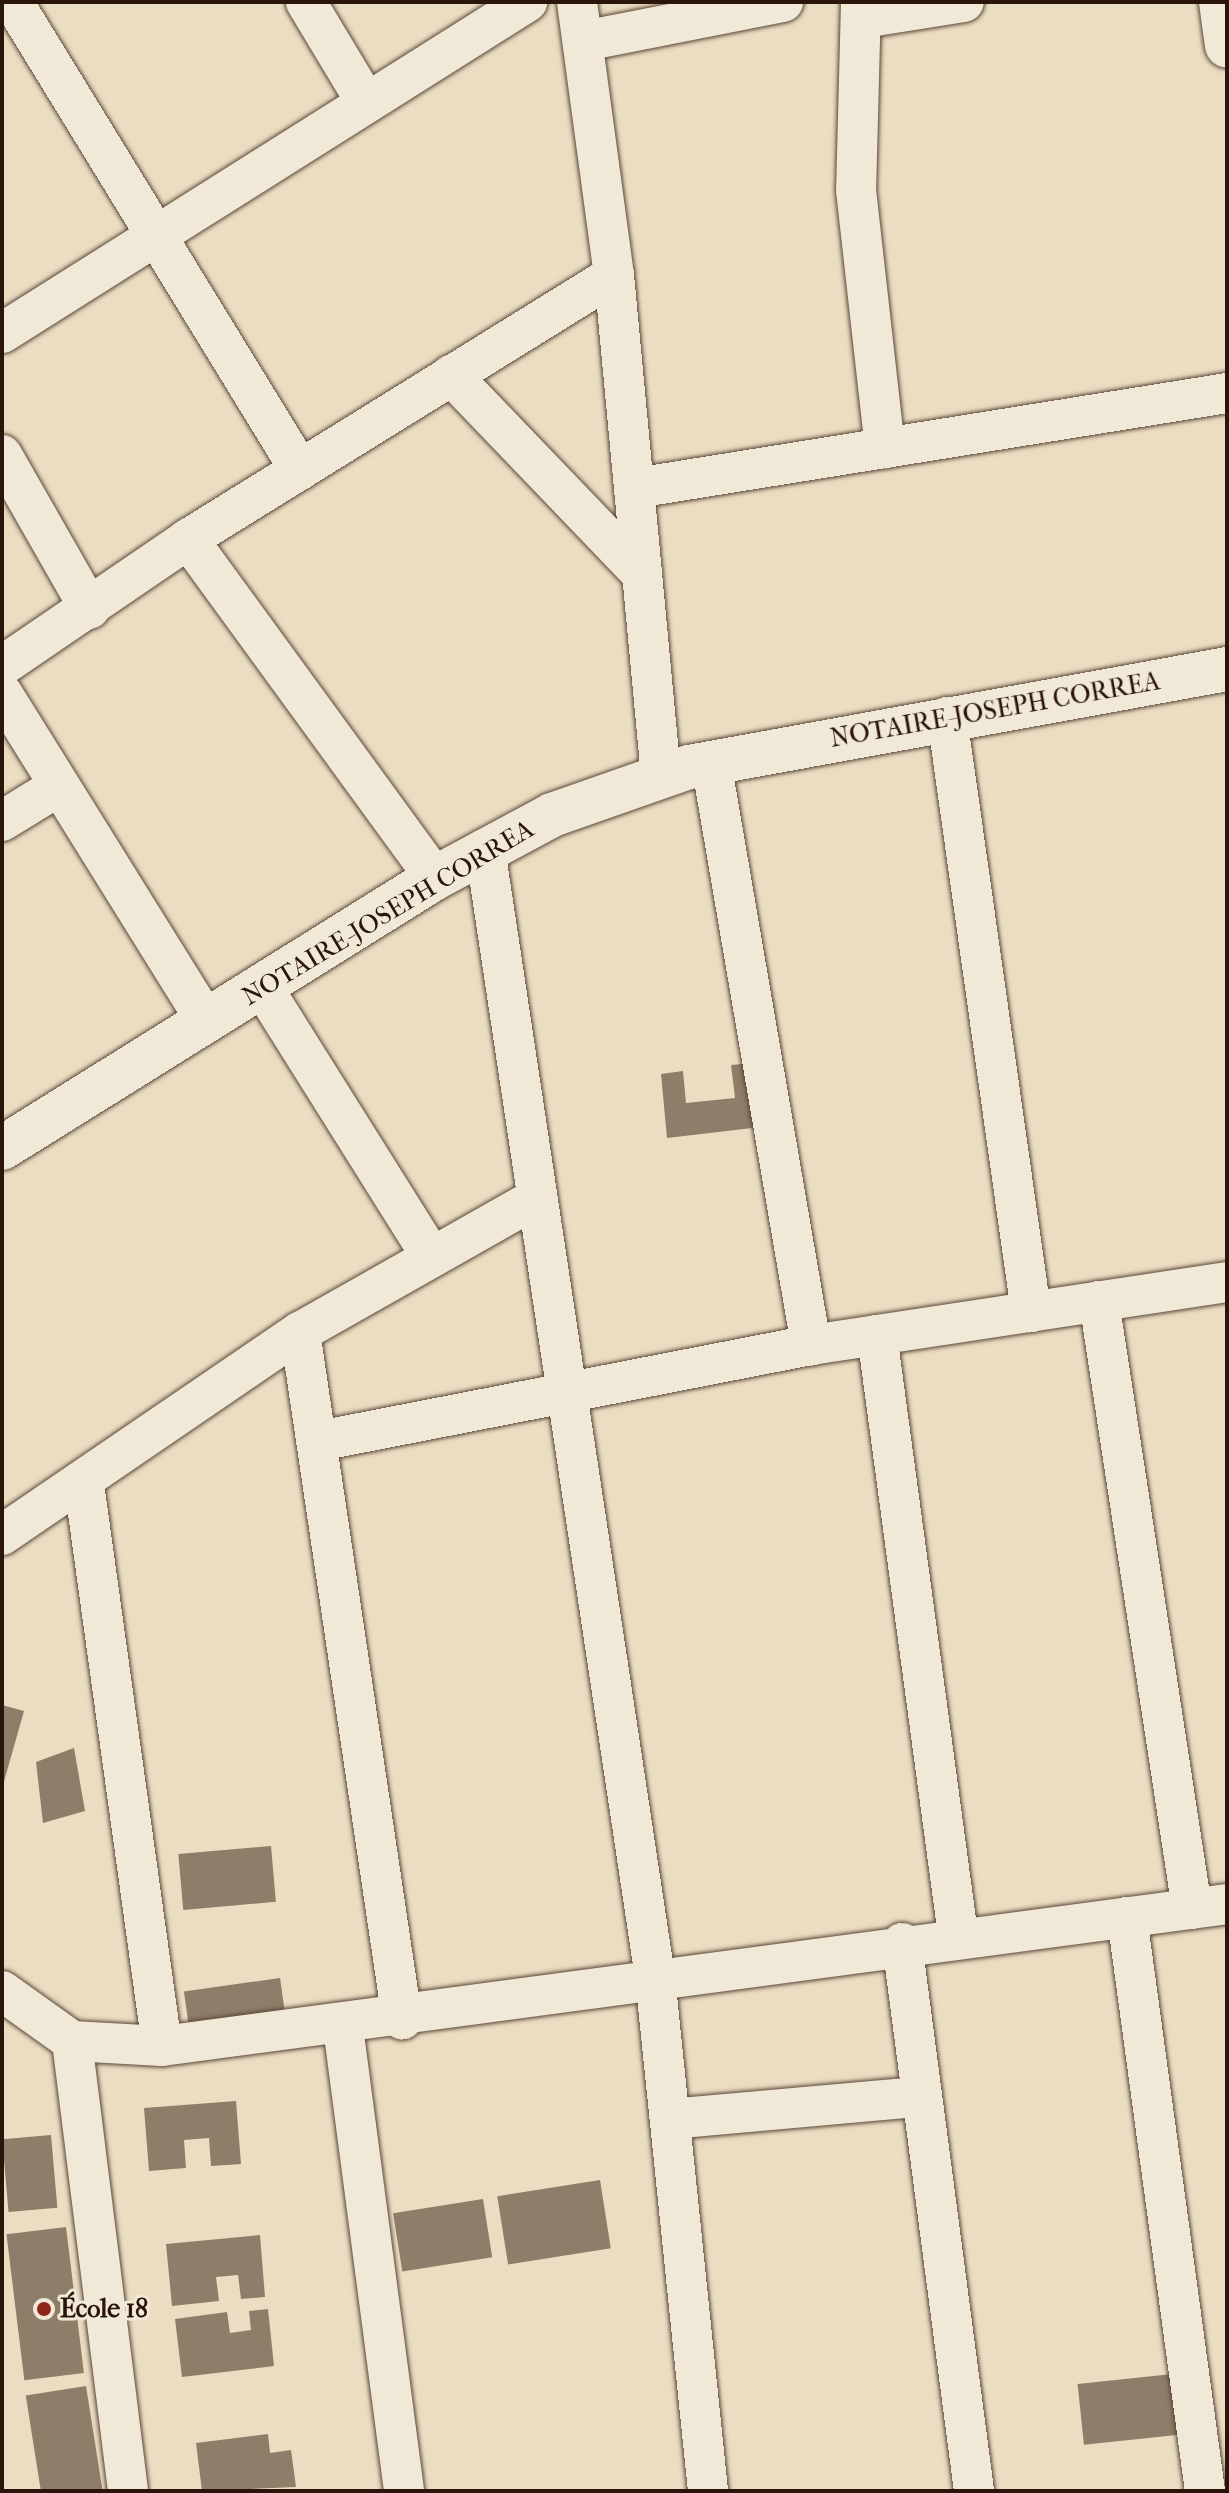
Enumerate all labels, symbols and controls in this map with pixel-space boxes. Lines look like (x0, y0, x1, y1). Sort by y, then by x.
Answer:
street label: NOTAIRE-JOSEPH CORREA (828, 666, 1162, 754)
street label: NOTAIRE-JOSEPH CORREA (237, 813, 539, 1013)
place label: École 18 (60, 2293, 148, 2325)
marker: École 18 (35, 2300, 53, 2318)

